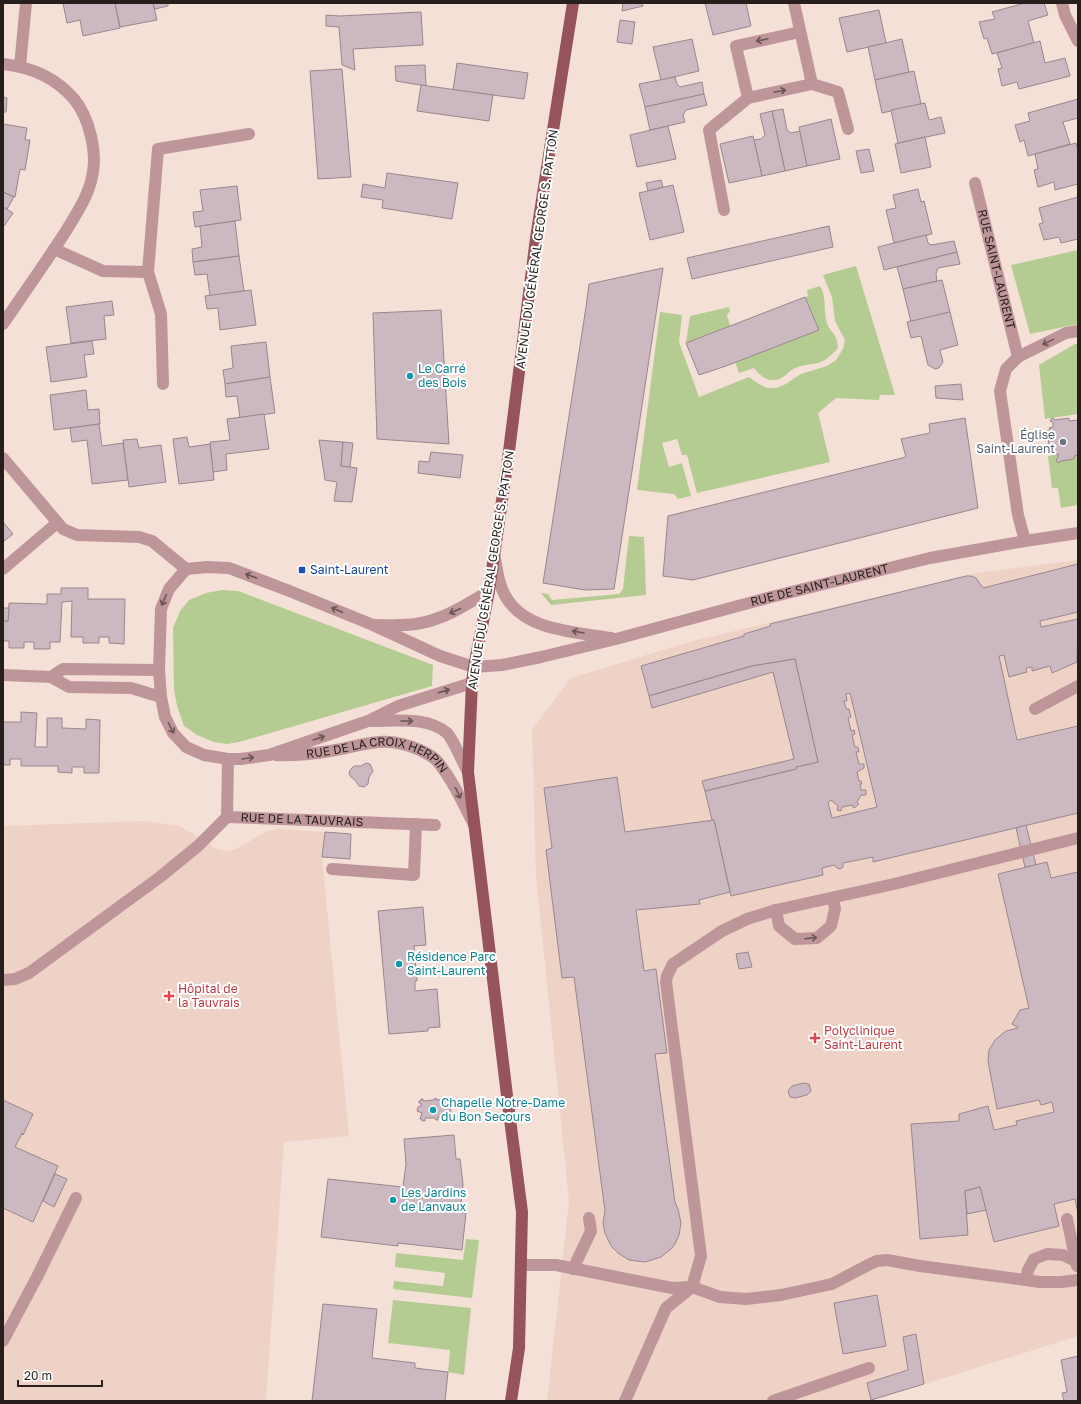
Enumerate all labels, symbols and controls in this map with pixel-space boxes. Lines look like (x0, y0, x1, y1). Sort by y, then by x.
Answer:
one-way arrow (756, 37, 769, 45)
one-way arrow (773, 86, 786, 94)
street label: AVENUE DU GÉNÉRAL GEORGE S. PATTON (512, 128, 561, 370)
street label: RUE SAINT-LAURENT (975, 208, 1019, 331)
one-way arrow (1042, 339, 1054, 347)
place label: Le Carré des Bois (418, 361, 467, 390)
marker: Le Carré des Bois (405, 371, 415, 381)
place label: Église Saint-Laurent (976, 427, 1055, 456)
marker: Église Saint-Laurent (1058, 437, 1068, 447)
street label: AVENUE DU GÉNÉRAL GEORGE S. PATTON (464, 449, 517, 690)
street label: RUE DE SAINT-LAURENT (749, 560, 891, 609)
place label: Saint-Laurent (310, 562, 389, 577)
marker: Saint-Laurent (297, 565, 307, 575)
one-way arrow (245, 572, 257, 580)
one-way arrow (160, 594, 167, 606)
one-way arrow (331, 606, 343, 614)
one-way arrow (449, 607, 461, 615)
one-way arrow (571, 628, 584, 636)
one-way arrow (437, 687, 450, 694)
one-way arrow (400, 717, 413, 725)
one-way arrow (167, 722, 175, 734)
one-way arrow (312, 733, 324, 741)
street label: RUE DE LA CROIX HERPIN (305, 734, 451, 775)
one-way arrow (241, 754, 254, 762)
one-way arrow (455, 787, 462, 799)
street label: RUE DE LA TAUVRAIS (240, 810, 364, 829)
one-way arrow (804, 934, 817, 941)
place label: Résidence Parc Saint-Laurent (407, 949, 496, 978)
marker: Résidence Parc Saint-Laurent (394, 959, 404, 969)
place label: Hôpital de la Tauvrais (178, 981, 240, 1010)
marker: Hôpital de la Tauvrais (163, 990, 175, 1002)
place label: Polyclinique Saint-Laurent (824, 1023, 903, 1052)
marker: Polyclinique Saint-Laurent (809, 1032, 821, 1044)
place label: Chapelle Notre-Dame du Bon Secours (441, 1095, 565, 1124)
marker: Chapelle Notre-Dame du Bon Secours (428, 1105, 438, 1115)
place label: Les Jardins de Lanvaux (401, 1185, 467, 1214)
marker: Les Jardins de Lanvaux (388, 1195, 398, 1205)
scale bar (18, 1362, 102, 1388)
text: 20 m (24, 1368, 52, 1383)

